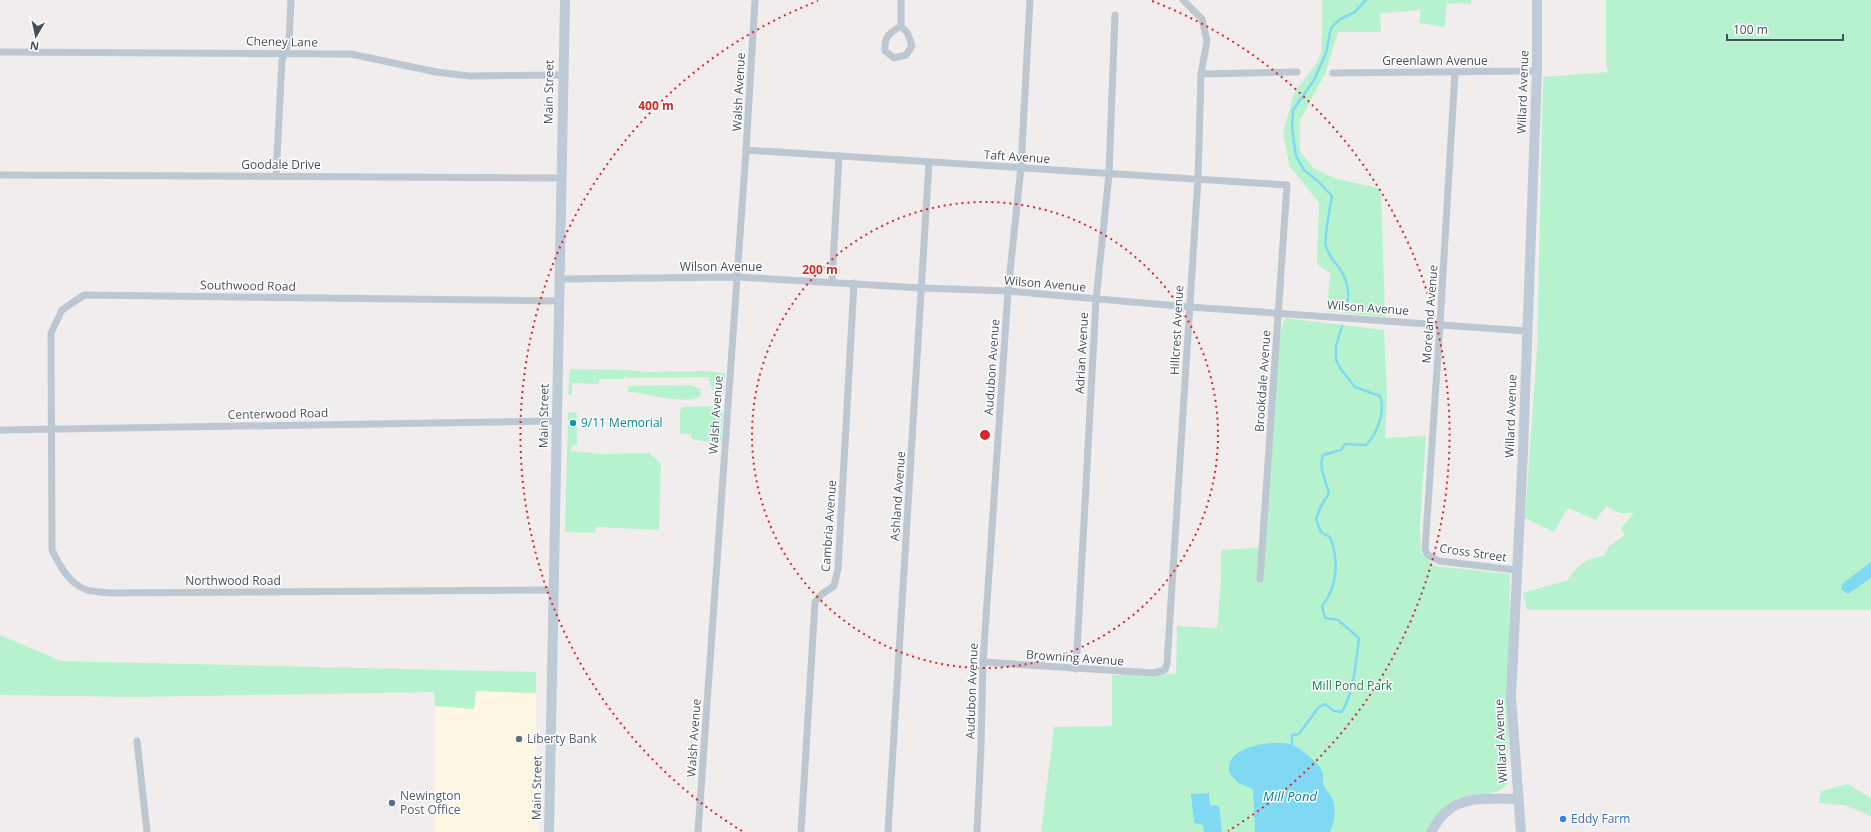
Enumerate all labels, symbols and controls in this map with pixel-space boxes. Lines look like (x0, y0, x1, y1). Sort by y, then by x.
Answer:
north arrow (16, 16, 56, 56)
scale bar (1727, 16, 1843, 42)
text: 100 m (1733, 21, 1768, 38)
street label: Cheney Lane (246, 32, 318, 51)
text: N (29, 38, 40, 54)
street label: Willard Avenue (1513, 49, 1532, 134)
street label: Walsh Avenue (728, 52, 749, 132)
street label: Greenlawn Avenue (1382, 52, 1488, 69)
street label: Main Street (539, 60, 558, 124)
text: 400 m (638, 97, 674, 114)
street label: Taft Avenue (983, 146, 1051, 167)
street label: Goodale Drive (241, 156, 321, 173)
street label: Wilson Avenue (680, 258, 762, 275)
text: 200 m (802, 261, 838, 278)
street label: Moreland Avenue (1418, 264, 1441, 364)
street label: Wilson Avenue (1003, 271, 1087, 296)
street label: Southwood Road (200, 276, 296, 295)
street label: Hillcrest Avenue (1166, 284, 1187, 375)
street label: Wilson Avenue (1326, 296, 1410, 319)
street label: Adrian Avenue (1071, 311, 1092, 394)
street label: Audubon Avenue (980, 318, 1003, 416)
street label: Brookdale Avenue (1250, 329, 1275, 432)
street label: Willard Avenue (1501, 373, 1520, 458)
street label: Walsh Avenue (704, 375, 727, 455)
street label: Main Street (534, 384, 553, 448)
street label: Centerwood Road (228, 404, 328, 423)
place label: 9/11 Memorial (581, 414, 663, 431)
marker: 9/11 Memorial (568, 418, 578, 428)
centre of rings (978, 428, 992, 442)
street label: Ashland Avenue (886, 450, 909, 541)
street label: Cambria Avenue (817, 479, 840, 573)
street label: Cross Street (1438, 539, 1508, 566)
street label: Northwood Road (185, 572, 281, 589)
street label: Audubon Avenue (961, 642, 982, 739)
street label: Browning Avenue (1025, 646, 1125, 669)
park label: Mill Pond Park (1312, 677, 1393, 694)
street label: Walsh Avenue (682, 698, 705, 778)
street label: Willard Avenue (1490, 698, 1511, 783)
place label: Liberty Bank (527, 730, 597, 747)
marker: Liberty Bank (514, 734, 524, 744)
street label: Main Street (527, 756, 546, 820)
place label: Newington Post Office (400, 787, 461, 818)
water label: Mill Pond (1263, 787, 1317, 805)
marker: Newington Post Office (387, 798, 397, 808)
place label: Eddy Farm (1571, 810, 1630, 827)
marker: Eddy Farm (1558, 814, 1568, 824)

